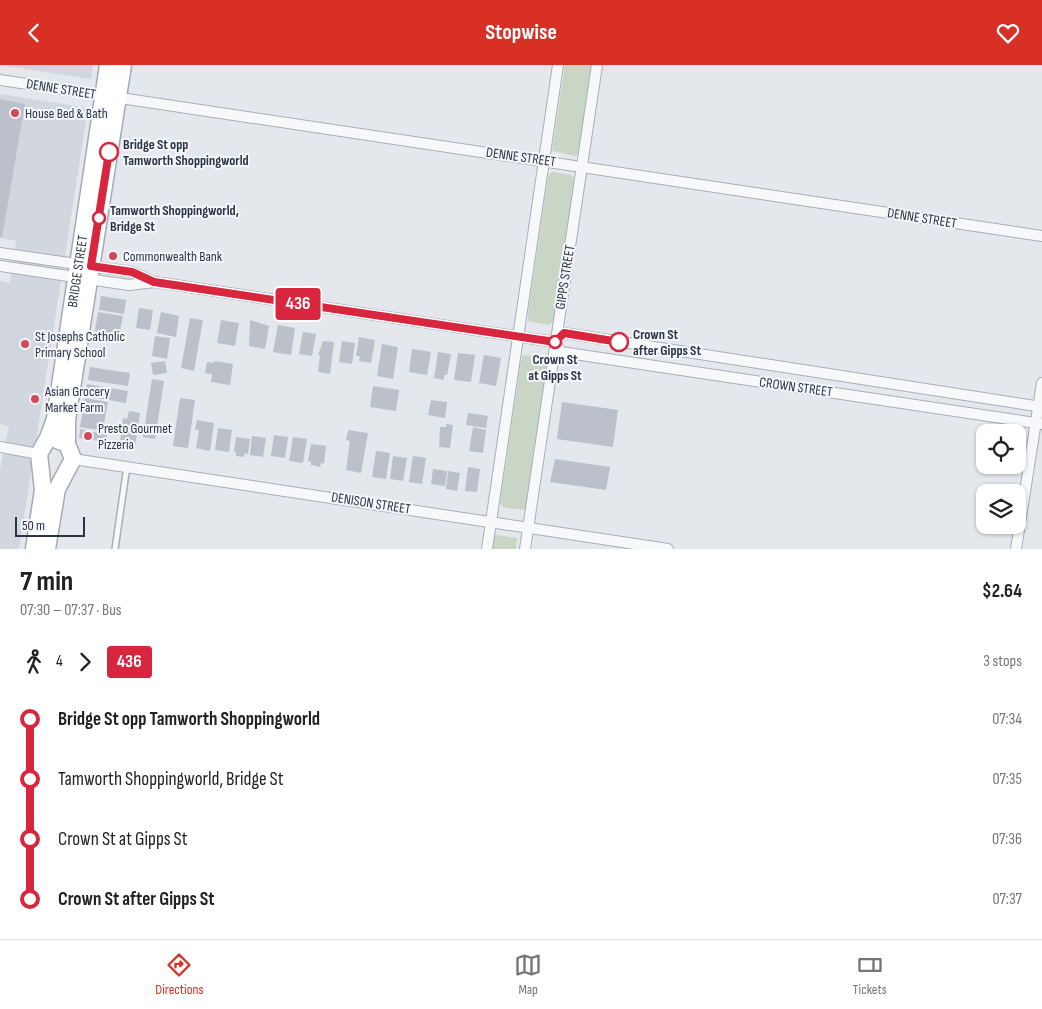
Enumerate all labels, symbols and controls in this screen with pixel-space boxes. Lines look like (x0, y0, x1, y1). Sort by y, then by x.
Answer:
icon: back (20, 19, 48, 47)
text: Stopwise (485, 19, 557, 46)
icon: heart (994, 19, 1022, 47)
street label: DENNE STREET (25, 75, 97, 103)
place label: House Bed & Bath (25, 105, 108, 122)
marker: House Bed & Bath (9, 107, 21, 119)
place label: Bridge St opp Tamworth Shoppingworld (123, 136, 249, 169)
marker: Bridge St opp Tamworth Shoppingworld (99, 142, 119, 162)
street label: DENNE STREET (485, 144, 557, 170)
place label: Tamworth Shoppingworld, Bridge St (110, 202, 239, 235)
street label: DENNE STREET (886, 204, 958, 232)
marker: Tamworth Shoppingworld, Bridge St (92, 211, 106, 225)
street label: BRIDGE STREET (63, 234, 91, 308)
street label: GIPPS STREET (552, 243, 579, 311)
place label: Commonwealth Bank (123, 248, 223, 265)
marker: Commonwealth Bank (107, 250, 119, 262)
line badge: 436 (269, 288, 327, 320)
text: 436 (286, 293, 310, 314)
place label: Crown St after Gipps St (633, 326, 701, 359)
place label: St Josephs Catholic Primary School (35, 328, 125, 361)
marker: Crown St after Gipps St (609, 332, 629, 352)
marker: Crown St at Gipps St (548, 335, 562, 349)
marker: St Josephs Catholic Primary School (19, 338, 31, 350)
place label: Crown St at Gipps St (528, 351, 582, 384)
street label: CROWN STREET (758, 373, 834, 401)
place label: Asian Grocery Market Farm (44, 383, 110, 416)
marker: Asian Grocery Market Farm (29, 393, 41, 405)
place label: Presto Gourmet Pizzeria (98, 420, 172, 453)
map controls (976, 424, 1026, 534)
button: locate (976, 424, 1026, 474)
marker: Presto Gourmet Pizzeria (82, 430, 94, 442)
button: layers (976, 484, 1026, 534)
street label: DENISON STREET (330, 488, 412, 518)
scale bar (15, 514, 85, 537)
text: 50 m (22, 517, 45, 534)
text: 7 min (20, 565, 73, 598)
text: $2.64 (982, 580, 1022, 603)
text: 07:30 – 07:37 · Bus (20, 601, 122, 620)
icon: walk (20, 648, 48, 676)
icon: forward (71, 648, 99, 676)
text: 436 (117, 651, 142, 672)
text: 4 (56, 652, 63, 671)
text: 3 stops (983, 652, 1022, 671)
text: Bridge St opp Tamworth Shoppingworld (58, 708, 320, 731)
text: 07:34 (992, 710, 1022, 729)
text: Tamworth Shoppingworld, Bridge St (58, 768, 284, 791)
text: 07:35 (992, 770, 1022, 789)
text: Crown St at Gipps St (58, 828, 188, 851)
text: 07:36 (992, 830, 1022, 849)
text: Crown St after Gipps St (58, 888, 215, 911)
text: 07:37 (992, 890, 1022, 909)
tab: Directions (155, 951, 203, 998)
tab: Map (514, 951, 542, 998)
tab: Tickets (853, 951, 887, 998)

